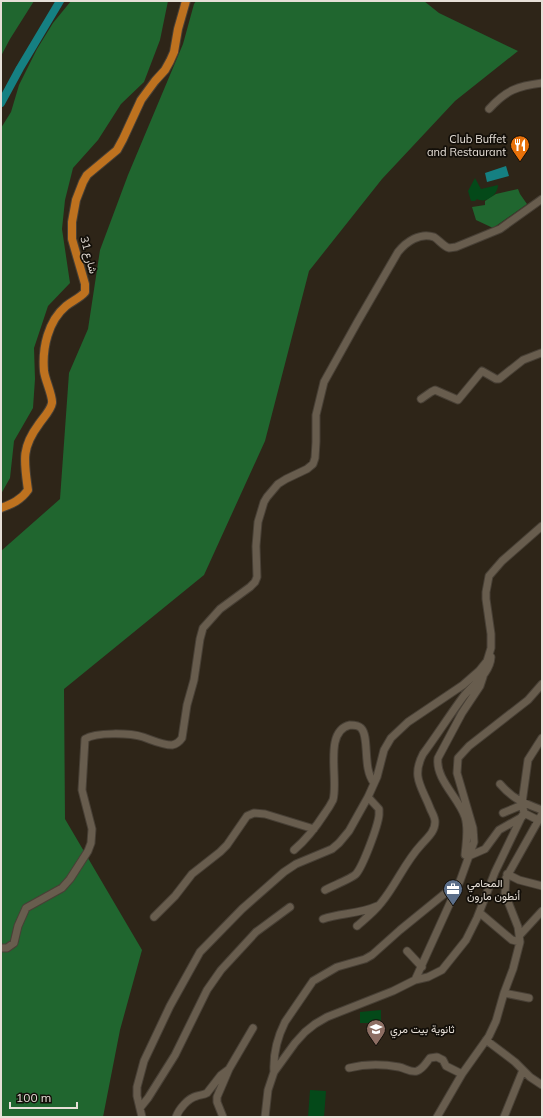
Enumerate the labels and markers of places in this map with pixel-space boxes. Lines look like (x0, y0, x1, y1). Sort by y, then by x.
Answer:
place label: Club Buffet and Restaurant (427, 132, 506, 159)
restaurant icon: Club Buffet and Restaurant (509, 134, 531, 162)
place label: المحامي أنطون مارون (467, 876, 520, 903)
office icon: المحامي أنطون مارون (442, 878, 464, 906)
school or university icon: ثانوية بيت مري (365, 1018, 387, 1046)
place label: ثانوية بيت مري (390, 1022, 455, 1039)

